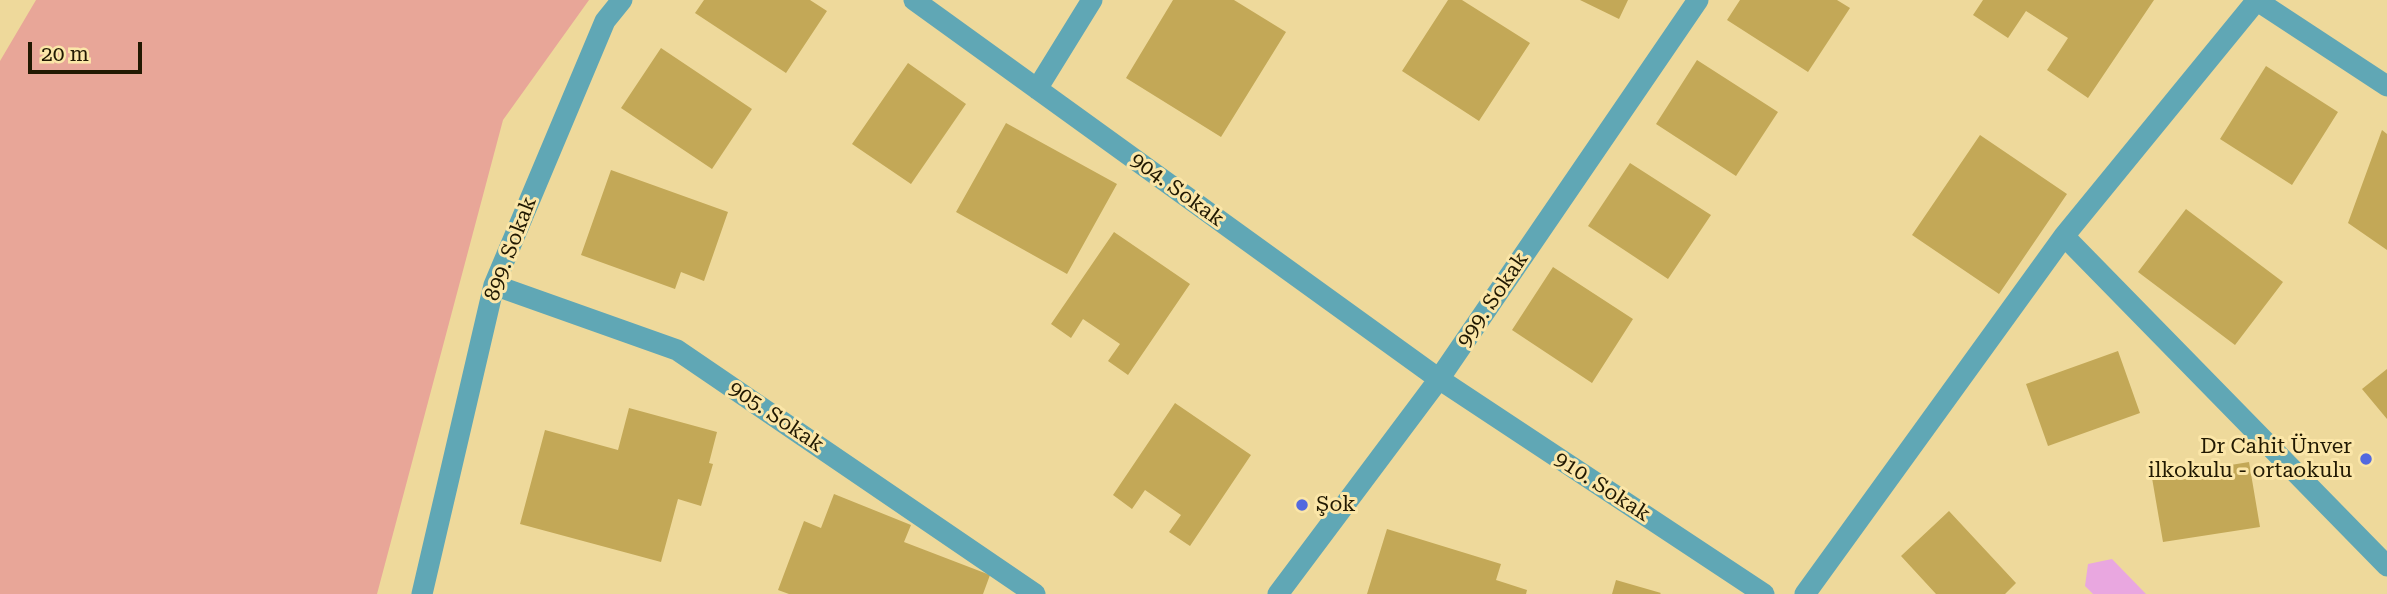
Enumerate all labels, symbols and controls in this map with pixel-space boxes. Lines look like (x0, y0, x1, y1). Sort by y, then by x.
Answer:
scale bar (32, 28, 145, 72)
text: 20 m (41, 42, 89, 66)
street label: 904. Sokak (1125, 148, 1229, 232)
street label: 899. Sokak (480, 193, 542, 305)
street label: 999. Sokak (1452, 248, 1534, 352)
street label: 905. Sokak (724, 376, 828, 458)
place label: Dr Cahit Ünver ilkokulu - ortaokulu (2148, 434, 2352, 484)
street label: 910. Sokak (1549, 447, 1655, 527)
marker: Dr Cahit Ünver ilkokulu - ortaokulu (2358, 451, 2374, 467)
place label: Şok (1316, 492, 1356, 518)
marker: Şok (1294, 497, 1310, 513)

